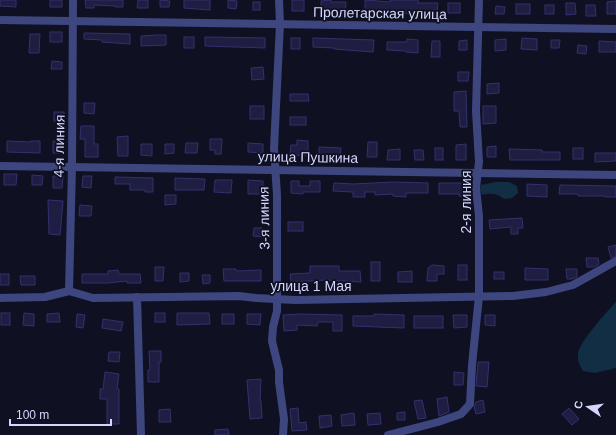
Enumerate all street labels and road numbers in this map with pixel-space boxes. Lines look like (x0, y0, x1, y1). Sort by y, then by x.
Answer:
street label: Пролетарская улица (313, 4, 447, 22)
street label: 4-я линия (50, 114, 68, 178)
street label: улица Пушкина (258, 148, 358, 166)
street label: 2-я линия (458, 170, 474, 234)
street label: 3-я линия (255, 186, 273, 250)
street label: улица 1 Мая (270, 278, 352, 294)

